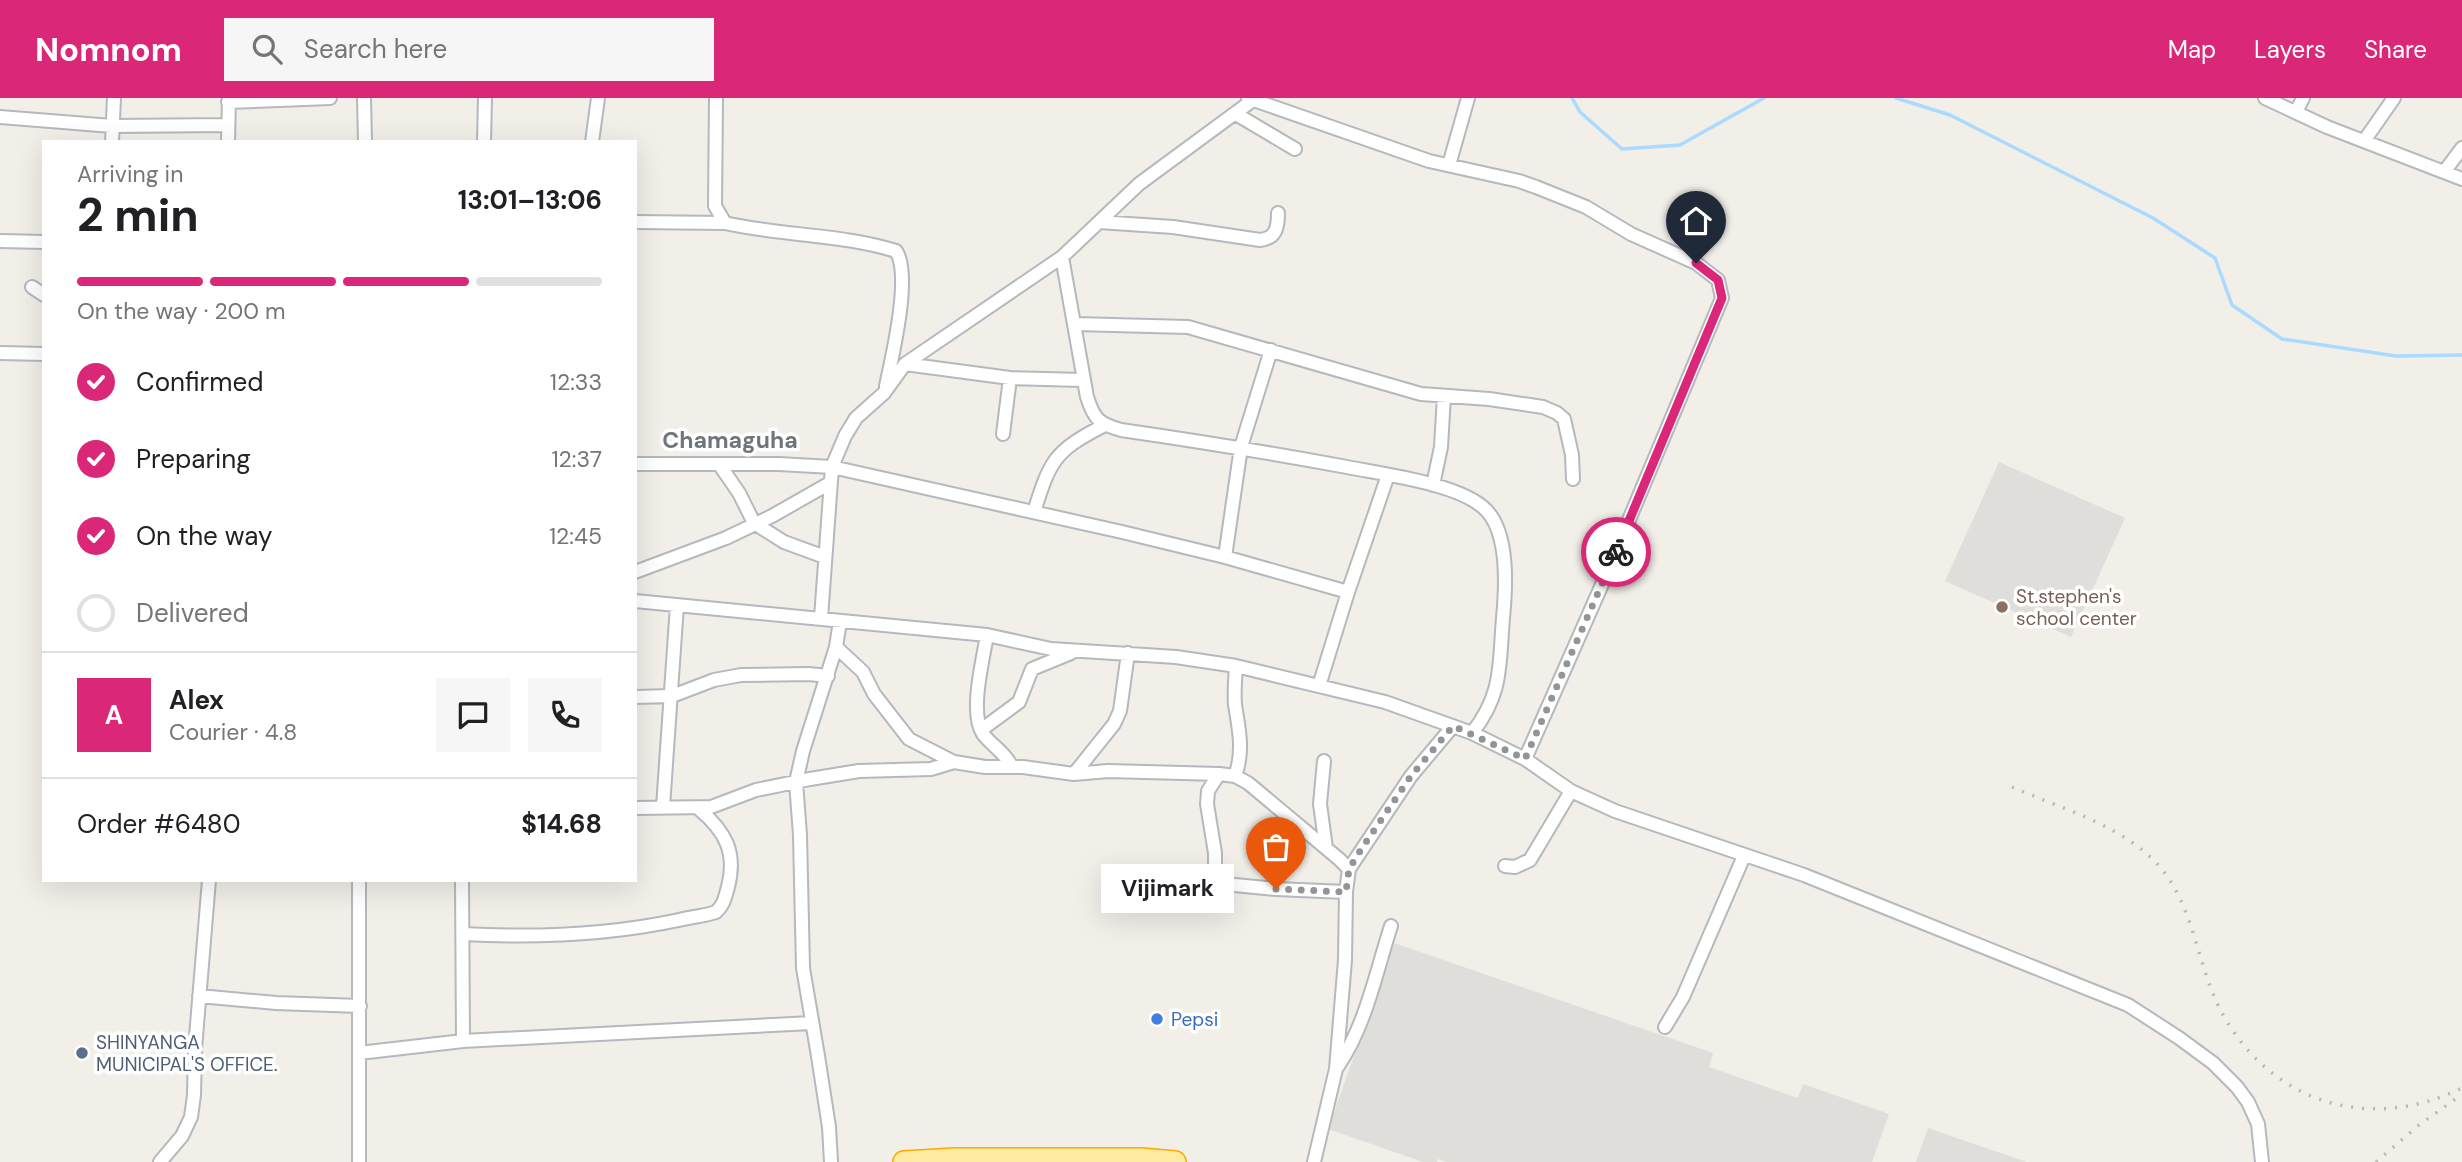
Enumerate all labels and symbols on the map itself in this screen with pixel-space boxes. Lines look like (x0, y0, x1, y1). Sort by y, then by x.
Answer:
pin (1666, 191, 1726, 263)
district label: Chamaguha (662, 425, 798, 455)
courier (1581, 517, 1651, 587)
place label: St.stephen's school center (2016, 584, 2137, 631)
marker: St.stephen's school center (1994, 599, 2010, 615)
pin (1246, 817, 1306, 889)
callout: Vijimark (1101, 864, 1234, 914)
place label: Pepsi (1171, 1007, 1218, 1032)
marker: Pepsi (1149, 1011, 1165, 1027)
place label: SHINYANGA MUNICIPAL'S OFFICE. (96, 1030, 278, 1077)
marker: SHINYANGA MUNICIPAL'S OFFICE. (74, 1045, 90, 1061)

